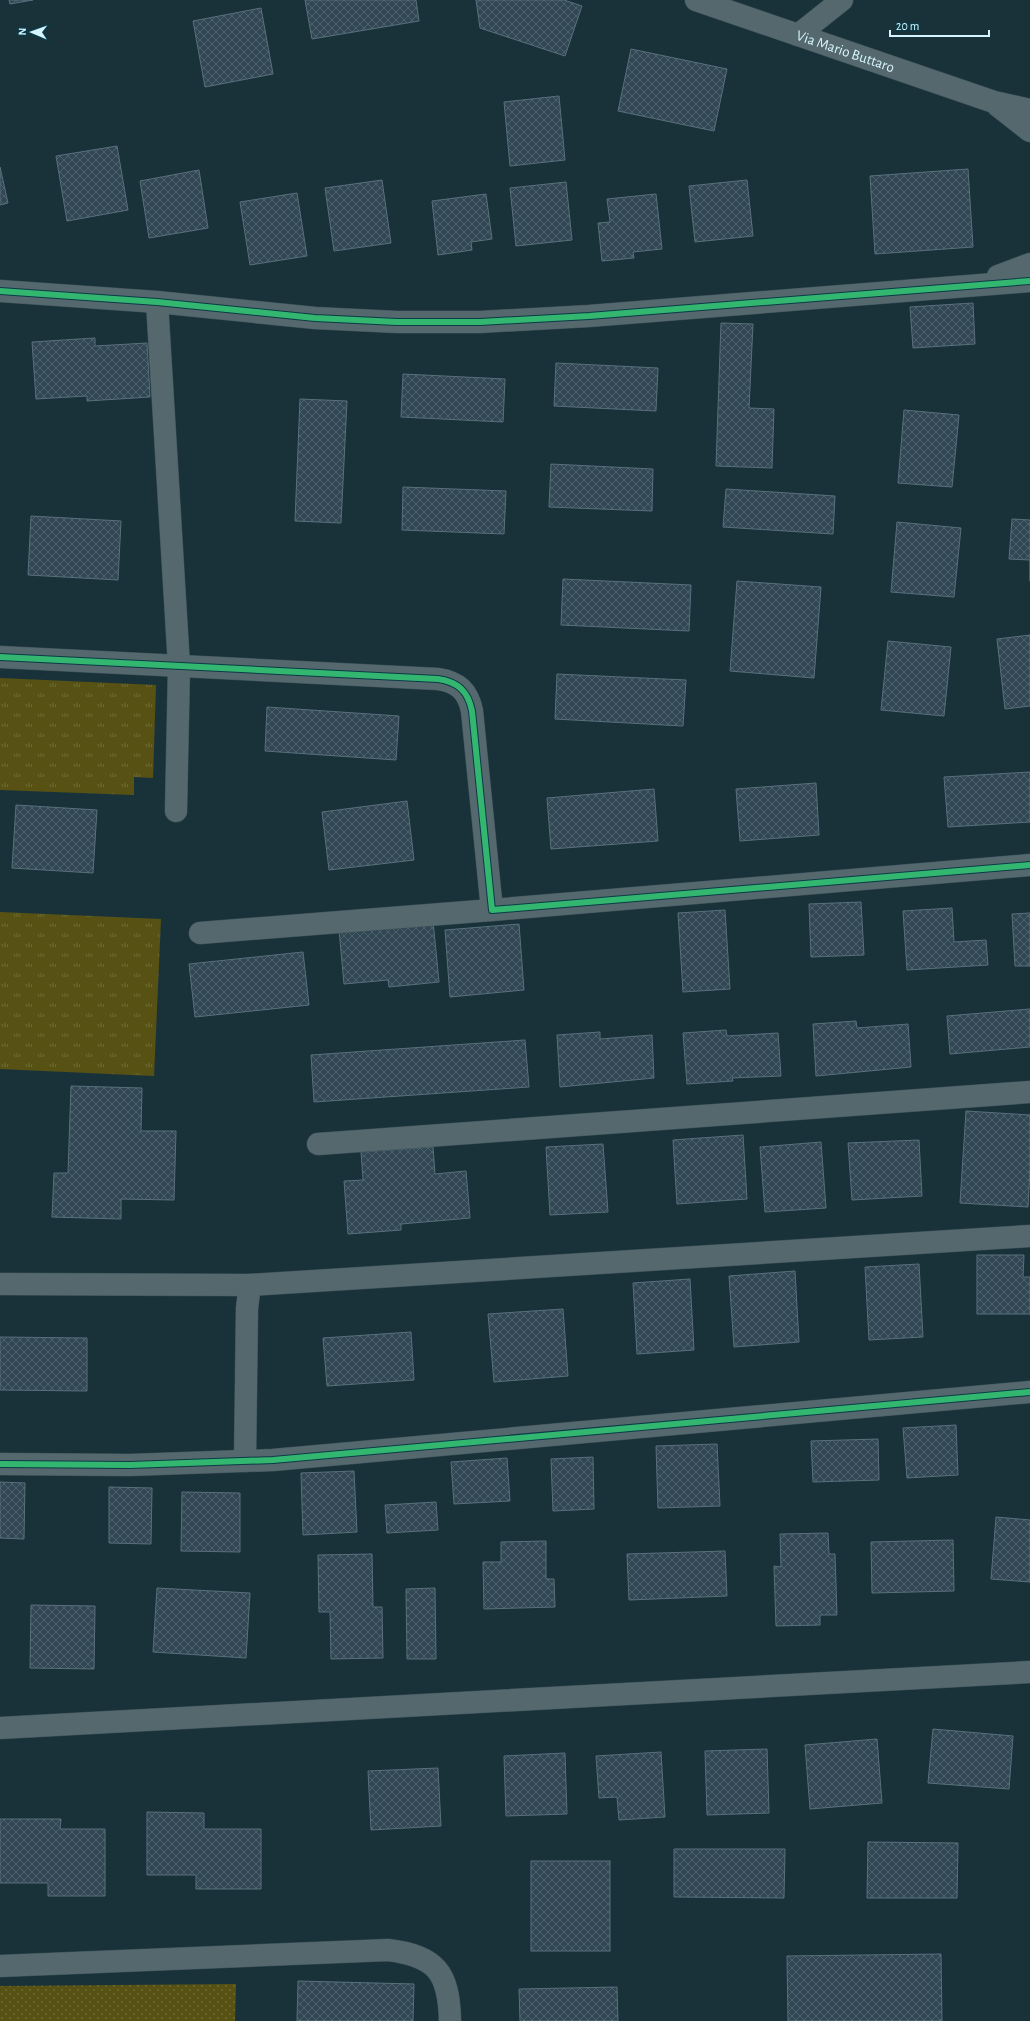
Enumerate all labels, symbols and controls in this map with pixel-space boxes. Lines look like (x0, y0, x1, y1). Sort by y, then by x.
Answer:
north arrow (12, 12, 52, 52)
scale bar (890, 12, 989, 38)
text: 20 m (896, 20, 919, 32)
text: N (17, 28, 28, 36)
street label: Via Mario Buttaro (794, 28, 896, 75)

